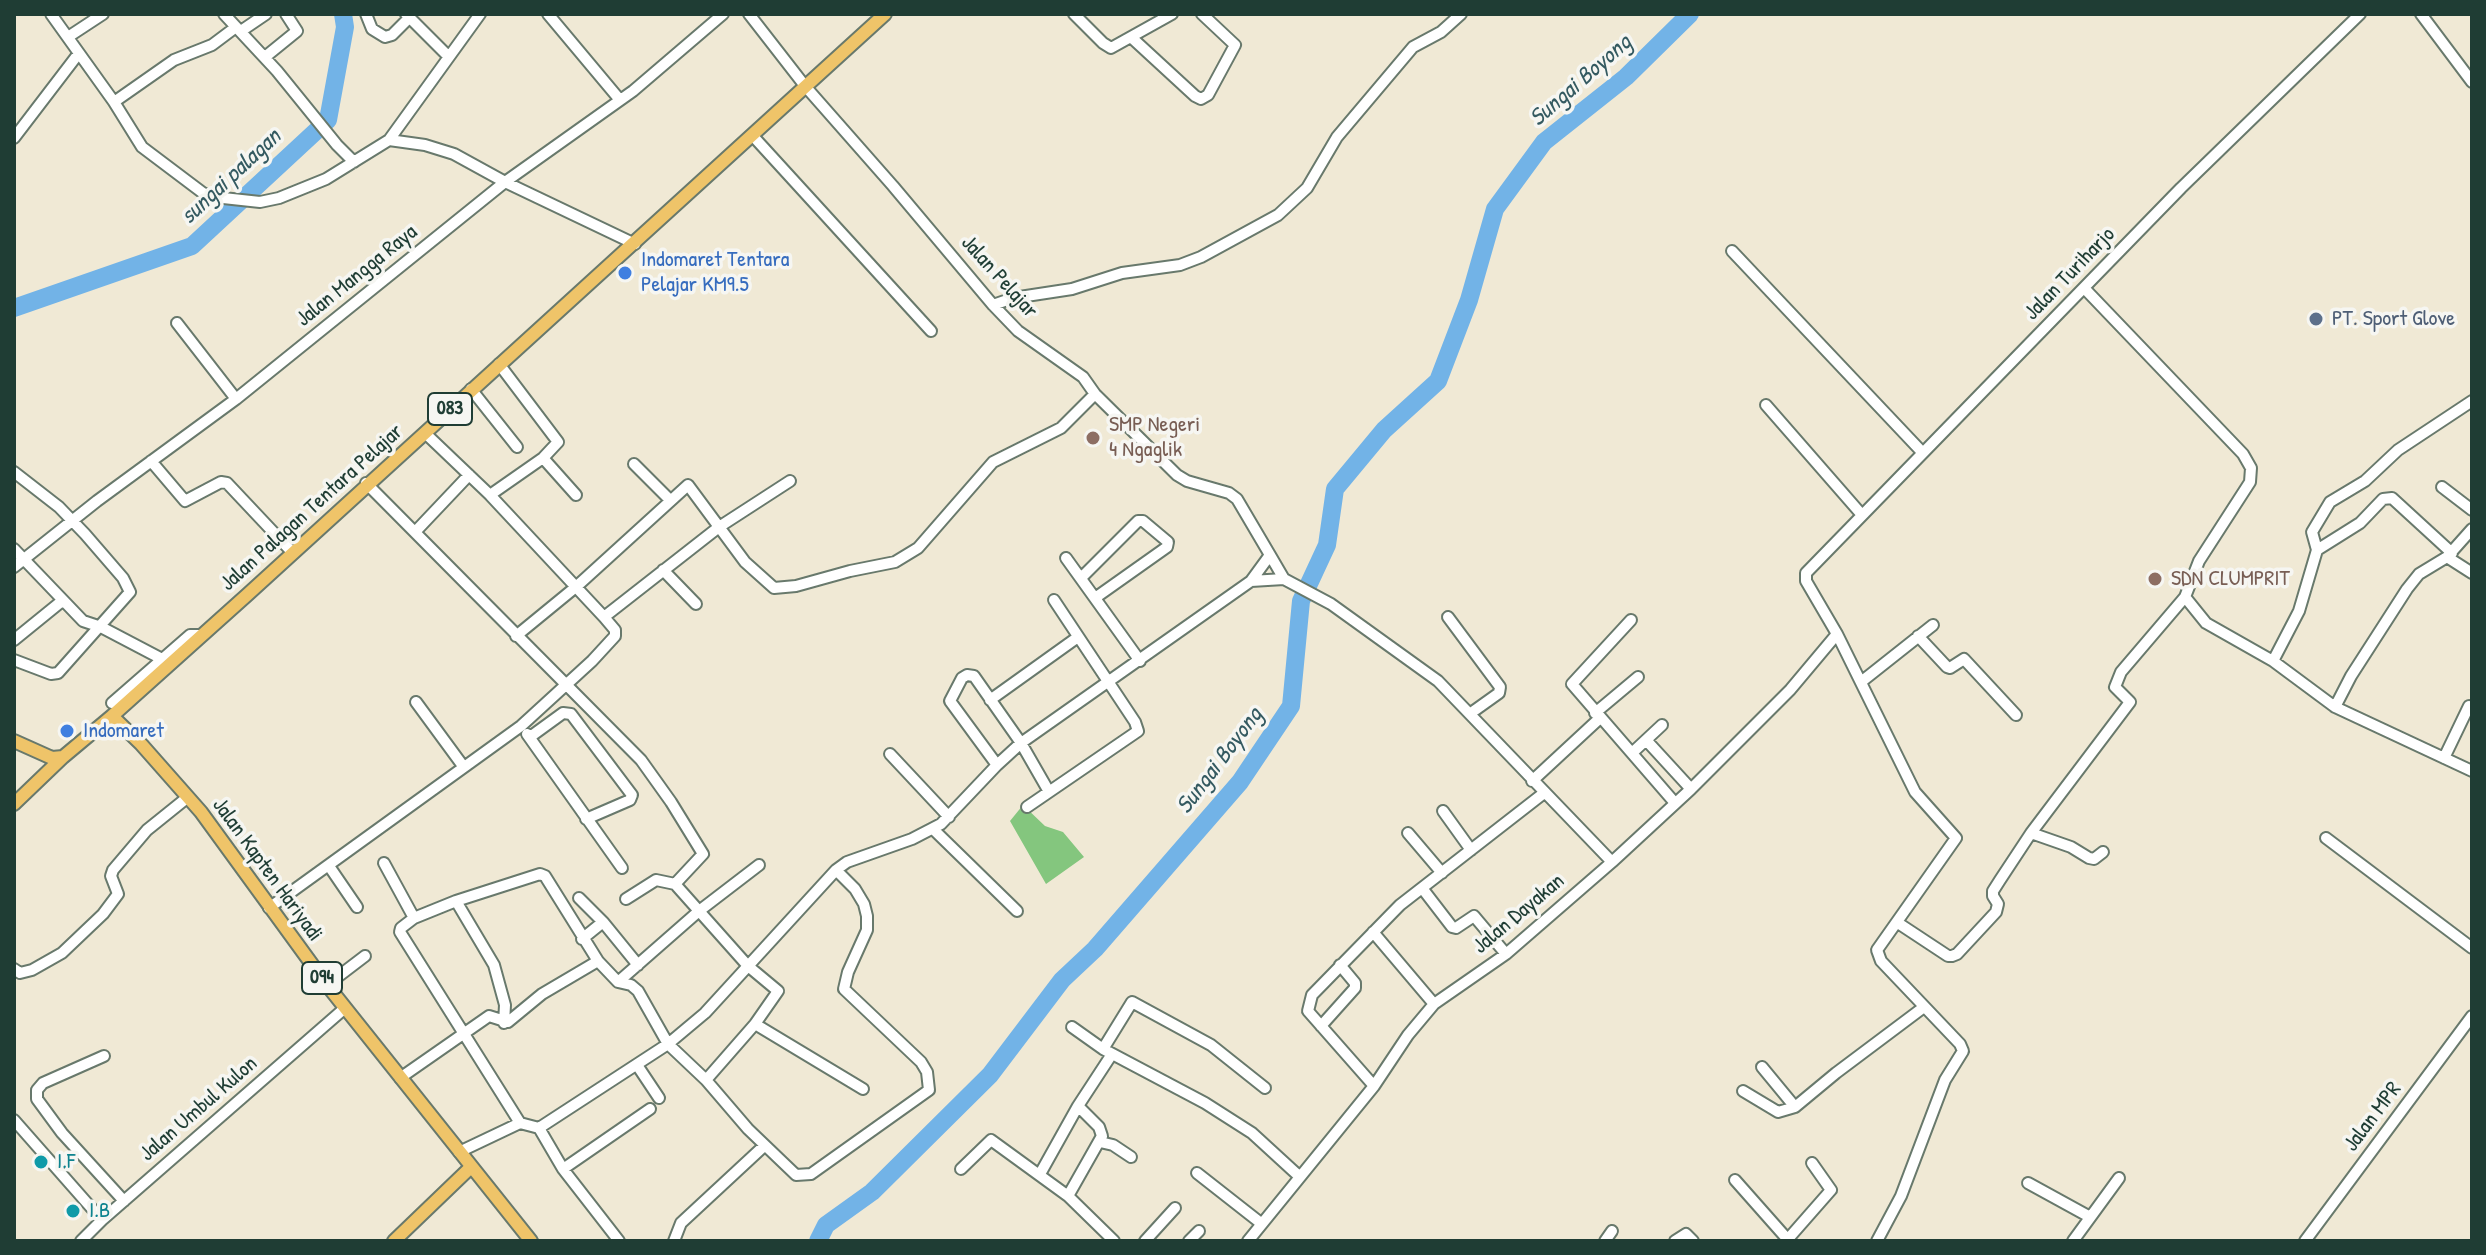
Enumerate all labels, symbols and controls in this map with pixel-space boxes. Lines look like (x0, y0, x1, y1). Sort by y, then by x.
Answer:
water label: Sungai Boyong (1524, 29, 1638, 133)
water label: sungai palagan (175, 123, 287, 231)
street label: Jalan Mangga Raya (291, 219, 423, 333)
street label: Jalan Turiharjo (2019, 222, 2121, 326)
street label: Jalan Pelajar (955, 230, 1043, 324)
place label: Indomaret Tentara Pelajar KM9.5 (641, 247, 789, 298)
marker: Indomaret Tentara Pelajar KM9.5 (616, 264, 634, 282)
place label: PT. Sport Glove (2332, 306, 2455, 332)
marker: PT. Sport Glove (2307, 310, 2325, 328)
road number: 083 (428, 393, 472, 425)
place label: SMP Negeri 4 Ngaglik (1109, 412, 1200, 464)
street label: Jalan Palagan Tentara Pelajar (215, 419, 409, 597)
marker: SMP Negeri 4 Ngaglik (1084, 429, 1102, 447)
place label: SDN CLUMPRIT (2171, 566, 2290, 592)
marker: SDN CLUMPRIT (2146, 570, 2164, 588)
water label: Sungai Boyong (1171, 702, 1269, 820)
place label: Indomaret (83, 718, 164, 744)
marker: Indomaret (58, 722, 76, 740)
street label: Jalan Kapten Hariyadi (206, 793, 328, 947)
street label: Jalan Dayakan (1468, 868, 1570, 960)
road number: 094 (302, 962, 342, 994)
street label: Jalan Umbul Kulon (135, 1051, 263, 1167)
street label: Jalan MPR (2338, 1077, 2408, 1157)
place label: I.F (57, 1149, 75, 1175)
marker: I.F (32, 1153, 50, 1171)
place label: I.B (89, 1198, 110, 1224)
marker: I.B (64, 1202, 82, 1220)

